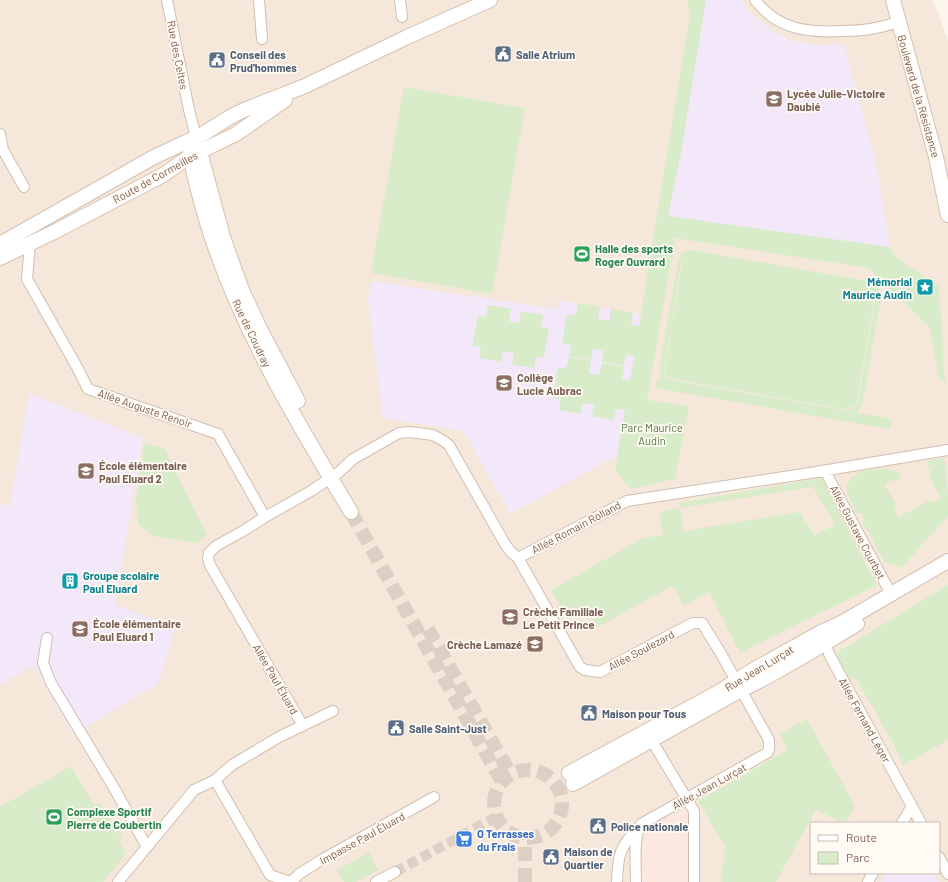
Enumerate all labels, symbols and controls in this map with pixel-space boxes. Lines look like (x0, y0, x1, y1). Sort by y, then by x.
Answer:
street label: Rue des Celtes (165, 19, 191, 91)
street label: Boulevard de la Résistance (895, 33, 943, 159)
public building icon: Salle Atrium (493, 44, 513, 64)
place label: Conseil des Prud'hommes (230, 48, 297, 74)
place label: Salle Atrium (516, 48, 575, 61)
public building icon: Conseil des Prud'hommes (207, 50, 227, 70)
place label: Lycée Julie-Victoire Daubié (787, 87, 885, 113)
school or university icon: Lycée Julie-Victoire Daubié (764, 89, 784, 109)
street label: Route de Cormeilles (110, 148, 200, 206)
place label: Halle des sports Roger Ouvrard (595, 242, 673, 268)
sports icon: Halle des sports Roger Ouvrard (572, 244, 592, 264)
place label: Mémorial Maurice Audin (843, 275, 912, 301)
place icon: Mémorial Maurice Audin (915, 277, 935, 297)
street label: Rue de Coudray (230, 297, 274, 369)
place label: Collège Lucie Aubrac (517, 371, 582, 397)
school or university icon: Collège Lucie Aubrac (494, 373, 514, 393)
street label: Allée Auguste Renoir (96, 386, 194, 430)
park label: Parc Maurice Audin (621, 421, 683, 447)
place label: École élémentaire Paul Eluard 2 (99, 459, 187, 485)
school or university icon: École élémentaire Paul Eluard 2 (76, 461, 96, 481)
street label: Allée Gustave Courbet (828, 483, 888, 581)
street label: Allée Romain Rolland (529, 498, 623, 556)
place label: Groupe scolaire Paul Eluard (83, 569, 159, 595)
building icon: Groupe scolaire Paul Eluard (60, 571, 80, 591)
place label: Crèche Familiale Le Petit Prince (523, 605, 603, 631)
school or university icon: Crèche Familiale Le Petit Prince (500, 607, 520, 627)
place label: École élémentaire Paul Eluard 1 (93, 617, 181, 643)
school or university icon: École élémentaire Paul Eluard 1 (70, 619, 90, 639)
street label: Allée Soulezard (606, 627, 676, 673)
school or university icon: Crèche Lamazé (525, 634, 545, 654)
place label: Crèche Lamazé (447, 638, 522, 651)
street label: Allée Paul Éluard (251, 642, 301, 716)
street label: Rue Jean Lurçat (722, 642, 796, 694)
street label: Allée Fernand Léger (836, 675, 894, 765)
public building icon: Maison pour Tous (579, 703, 599, 723)
place label: Maison pour Tous (602, 707, 687, 720)
public building icon: Salle Saint-Just (386, 718, 406, 738)
place label: Salle Saint-Just (409, 722, 487, 735)
street label: Allée Jean Lurçat (670, 760, 748, 812)
place label: Complexe Sportif Pierre de Coubertin (67, 805, 162, 831)
sports icon: Complexe Sportif Pierre de Coubertin (44, 807, 64, 827)
street label: Impasse Paul Éluard (317, 809, 407, 867)
public building icon: Police nationale (588, 816, 608, 836)
place label: Police nationale (611, 820, 688, 833)
legend (810, 822, 940, 874)
place label: O Terrasses du Frais (477, 827, 535, 853)
supermarket icon: O Terrasses du Frais (454, 829, 474, 849)
text: Route (846, 830, 877, 844)
place label: Maison de Quartier (564, 845, 613, 871)
public building icon: Maison de Quartier (541, 847, 561, 867)
text: Parc (846, 850, 870, 864)

